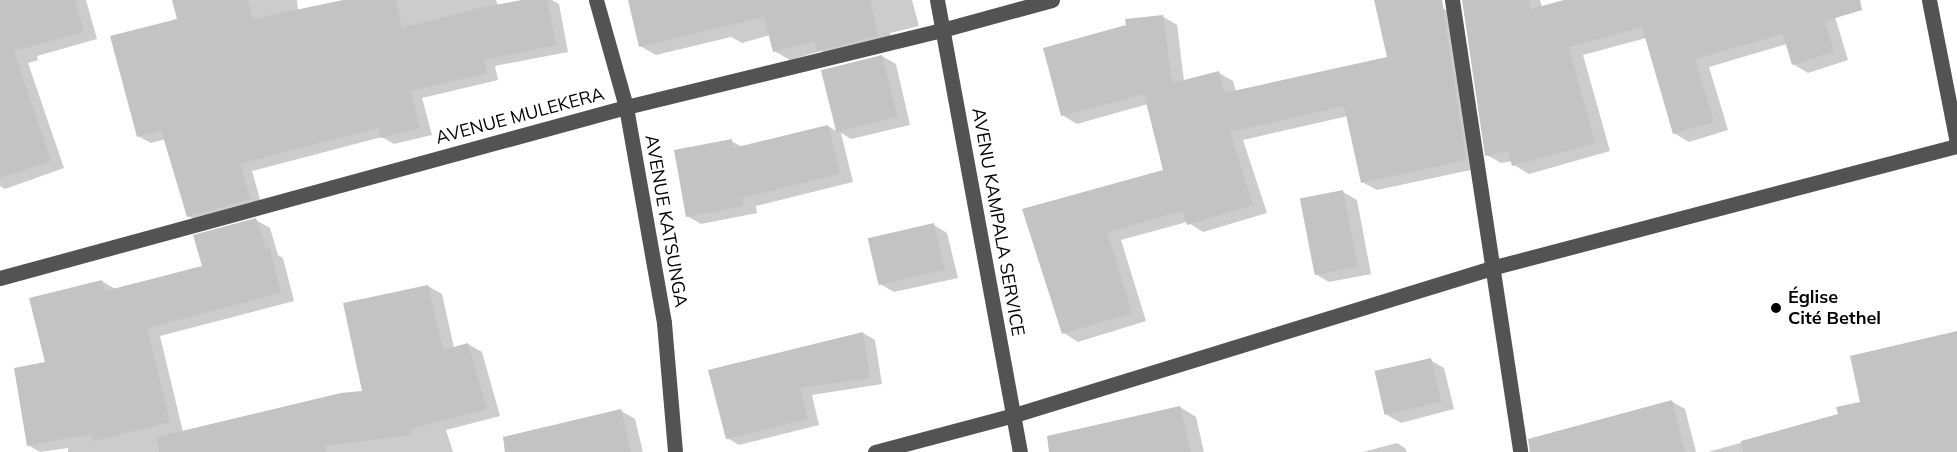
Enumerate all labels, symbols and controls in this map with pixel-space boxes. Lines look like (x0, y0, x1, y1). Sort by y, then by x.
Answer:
street label: AVENUE MULEKERA (433, 83, 607, 149)
street label: AVENU KAMPALA SERVICE (967, 106, 1029, 338)
street label: AVENUE KATSUNGA (640, 133, 692, 309)
place label: Église Cité Bethel (1788, 287, 1881, 330)
marker: Église Cité Bethel (1769, 301, 1783, 315)

